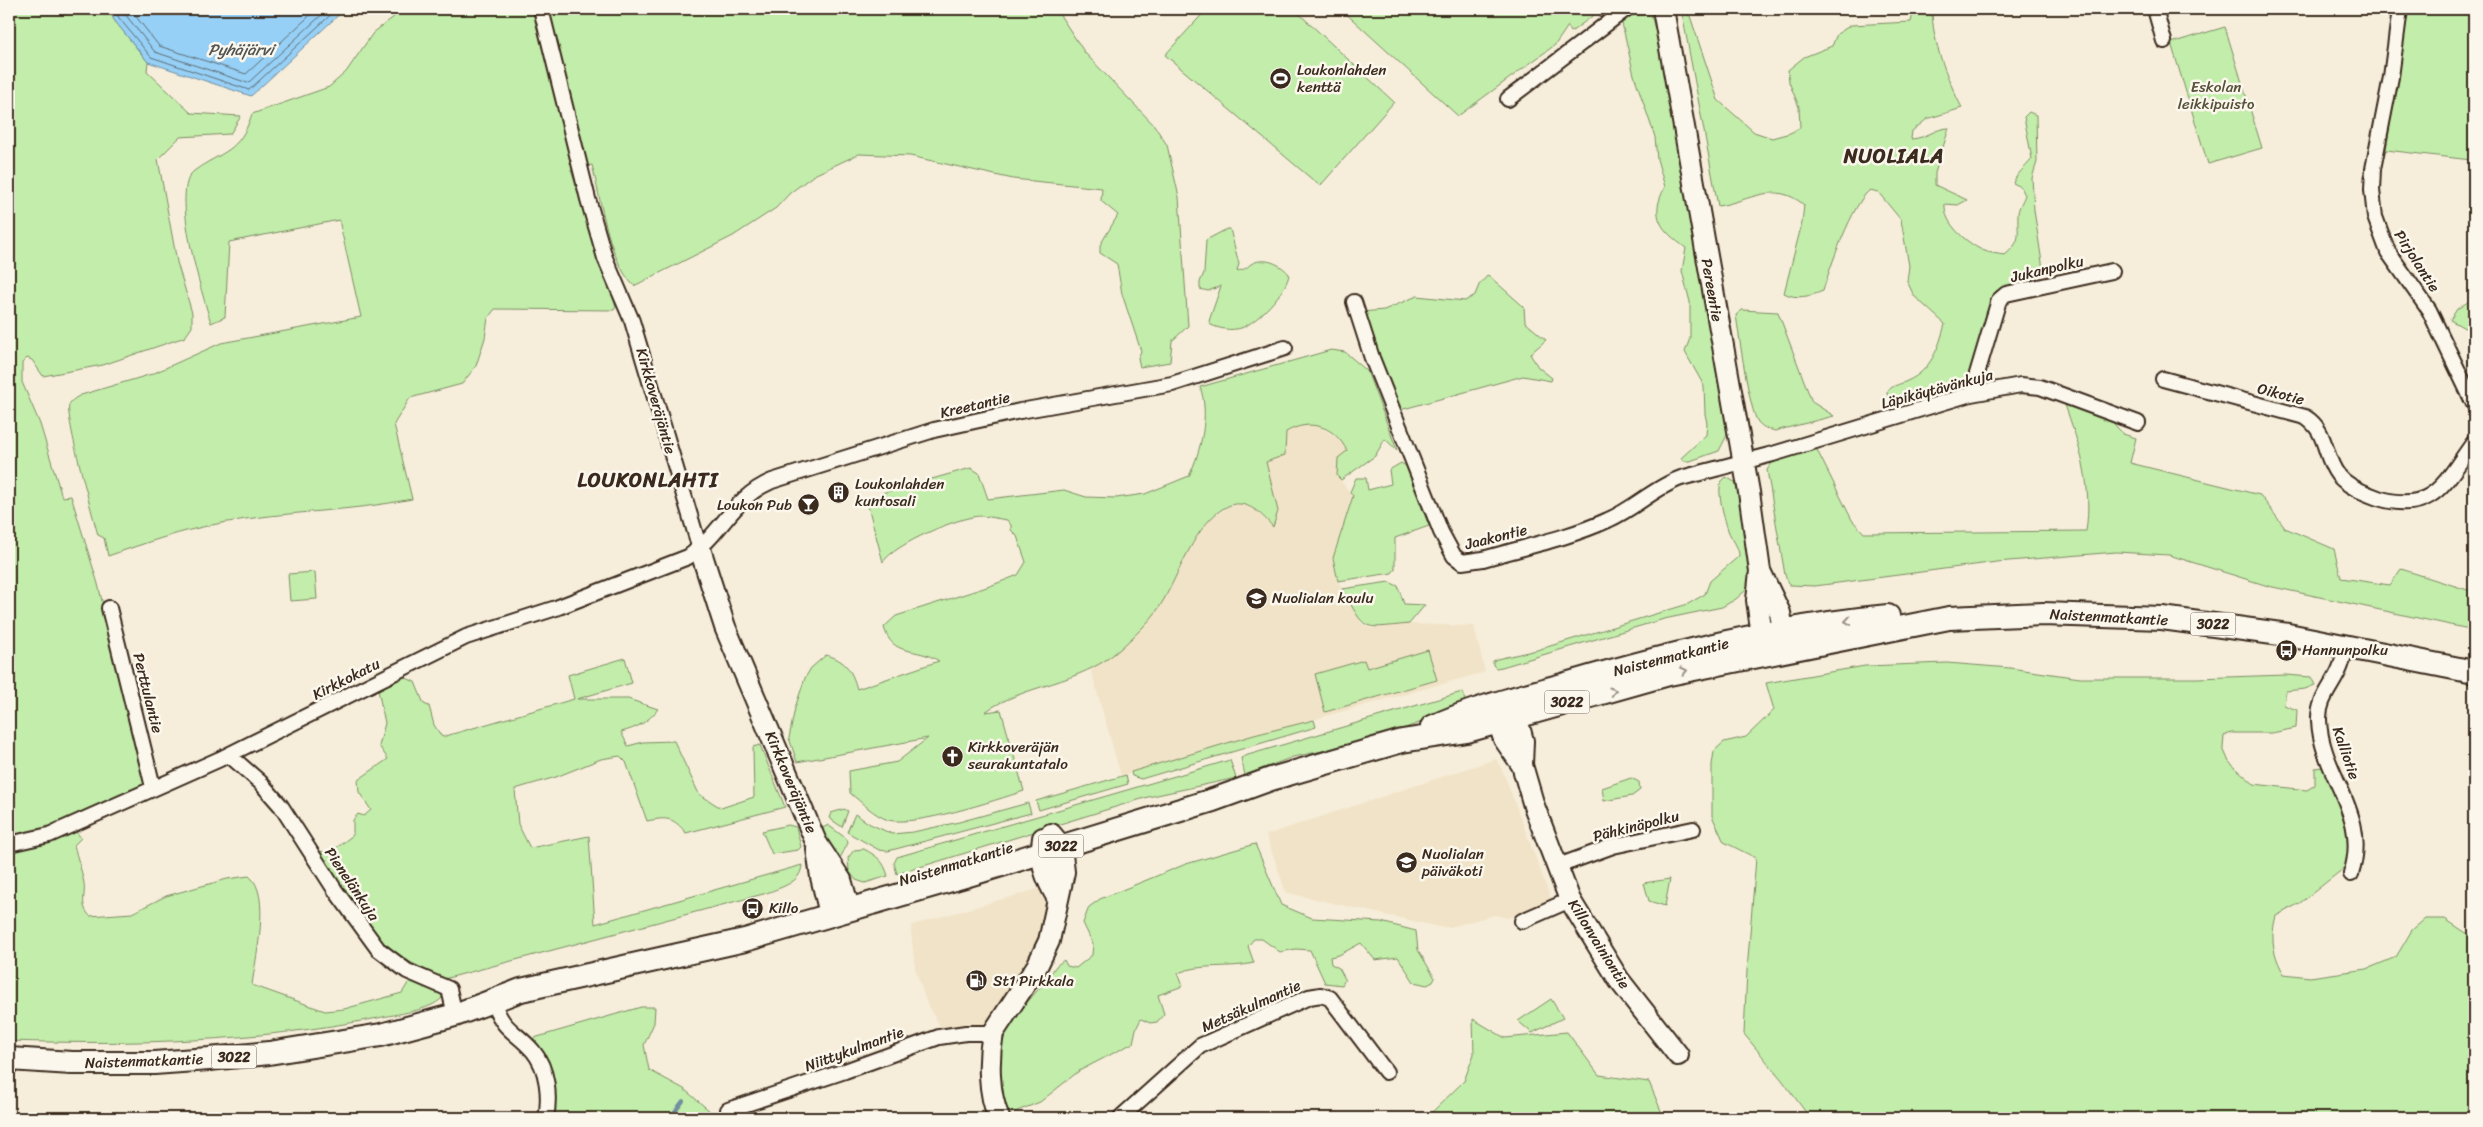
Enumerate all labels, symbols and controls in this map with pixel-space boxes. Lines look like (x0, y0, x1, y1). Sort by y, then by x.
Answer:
water label: Pyhäjärvi (208, 35, 277, 64)
place label: Loukonlahden kenttä (1297, 57, 1387, 100)
sports icon: Loukonlahden kenttä (1269, 67, 1293, 91)
park label: Eskolan leikkipuisto (2178, 74, 2255, 117)
district label: NUOLIALA (1843, 139, 1944, 174)
street label: Pirjolantie (2387, 224, 2447, 298)
street label: Jukanpolku (2007, 248, 2086, 290)
street label: Pereentie (1694, 256, 1730, 324)
street label: Kirkkoveräjäntie (628, 345, 684, 457)
street label: Läpikäytävänkuja (1878, 361, 1996, 416)
street label: Oikotie (2255, 375, 2308, 413)
street label: Kreetantie (937, 384, 1013, 426)
district label: LOUKONLAHTI (578, 463, 720, 498)
place label: Loukonlahden kuntosali (855, 471, 945, 514)
building icon: Loukonlahden kuntosali (827, 481, 851, 505)
place label: Loukon Pub (717, 492, 792, 518)
bar icon: Loukon Pub (796, 493, 820, 517)
street label: Jaakontie (1461, 517, 1530, 558)
place label: Nuolialan koulu (1272, 585, 1374, 611)
school or university icon: Nuolialan koulu (1244, 586, 1268, 610)
street label: Naistenmatkantie (2049, 601, 2169, 633)
road number: 3022 (2190, 612, 2236, 636)
one-way arrow (1844, 615, 1852, 626)
street label: Naistenmatkantie (1610, 630, 1732, 684)
place label: Hannunpolku (2302, 637, 2388, 663)
bus stop icon: Hannunpolku (2274, 638, 2298, 662)
street label: Perttulantie (125, 650, 171, 736)
street label: Kirkkokatu (308, 651, 384, 707)
one-way arrow (1679, 666, 1688, 677)
one-way arrow (1608, 686, 1616, 696)
road number: 3022 (1544, 690, 1590, 714)
street label: Kalliotie (2325, 723, 2367, 783)
street label: Kirkkoveräjäntie (758, 727, 824, 838)
place label: Kirkkoveräjän seurakuntatalo (967, 734, 1068, 777)
church icon: Kirkkoveräjän seurakuntatalo (940, 744, 964, 768)
street label: Pähkinäpolku (1590, 803, 1682, 849)
street label: Naistenmatkantie (896, 834, 1017, 894)
road number: 3022 (1038, 834, 1084, 858)
place label: Nuolialan päiväkoti (1421, 841, 1484, 884)
street label: Pienelänkuja (318, 842, 387, 927)
school or university icon: Nuolialan päiväkoti (1394, 851, 1418, 875)
street label: Killonvainiontie (1561, 894, 1637, 995)
place label: Killo (769, 895, 799, 921)
bus stop icon: Killo (741, 896, 765, 920)
place label: St1 Pirkkala (993, 968, 1074, 994)
fuel station icon: St1 Pirkkala (965, 969, 989, 993)
street label: Metsäkulmantie (1197, 972, 1305, 1040)
street label: Niittykulmantie (801, 1019, 907, 1079)
street label: Naistenmatkantie (84, 1046, 204, 1076)
road number: 3022 (212, 1046, 256, 1068)

